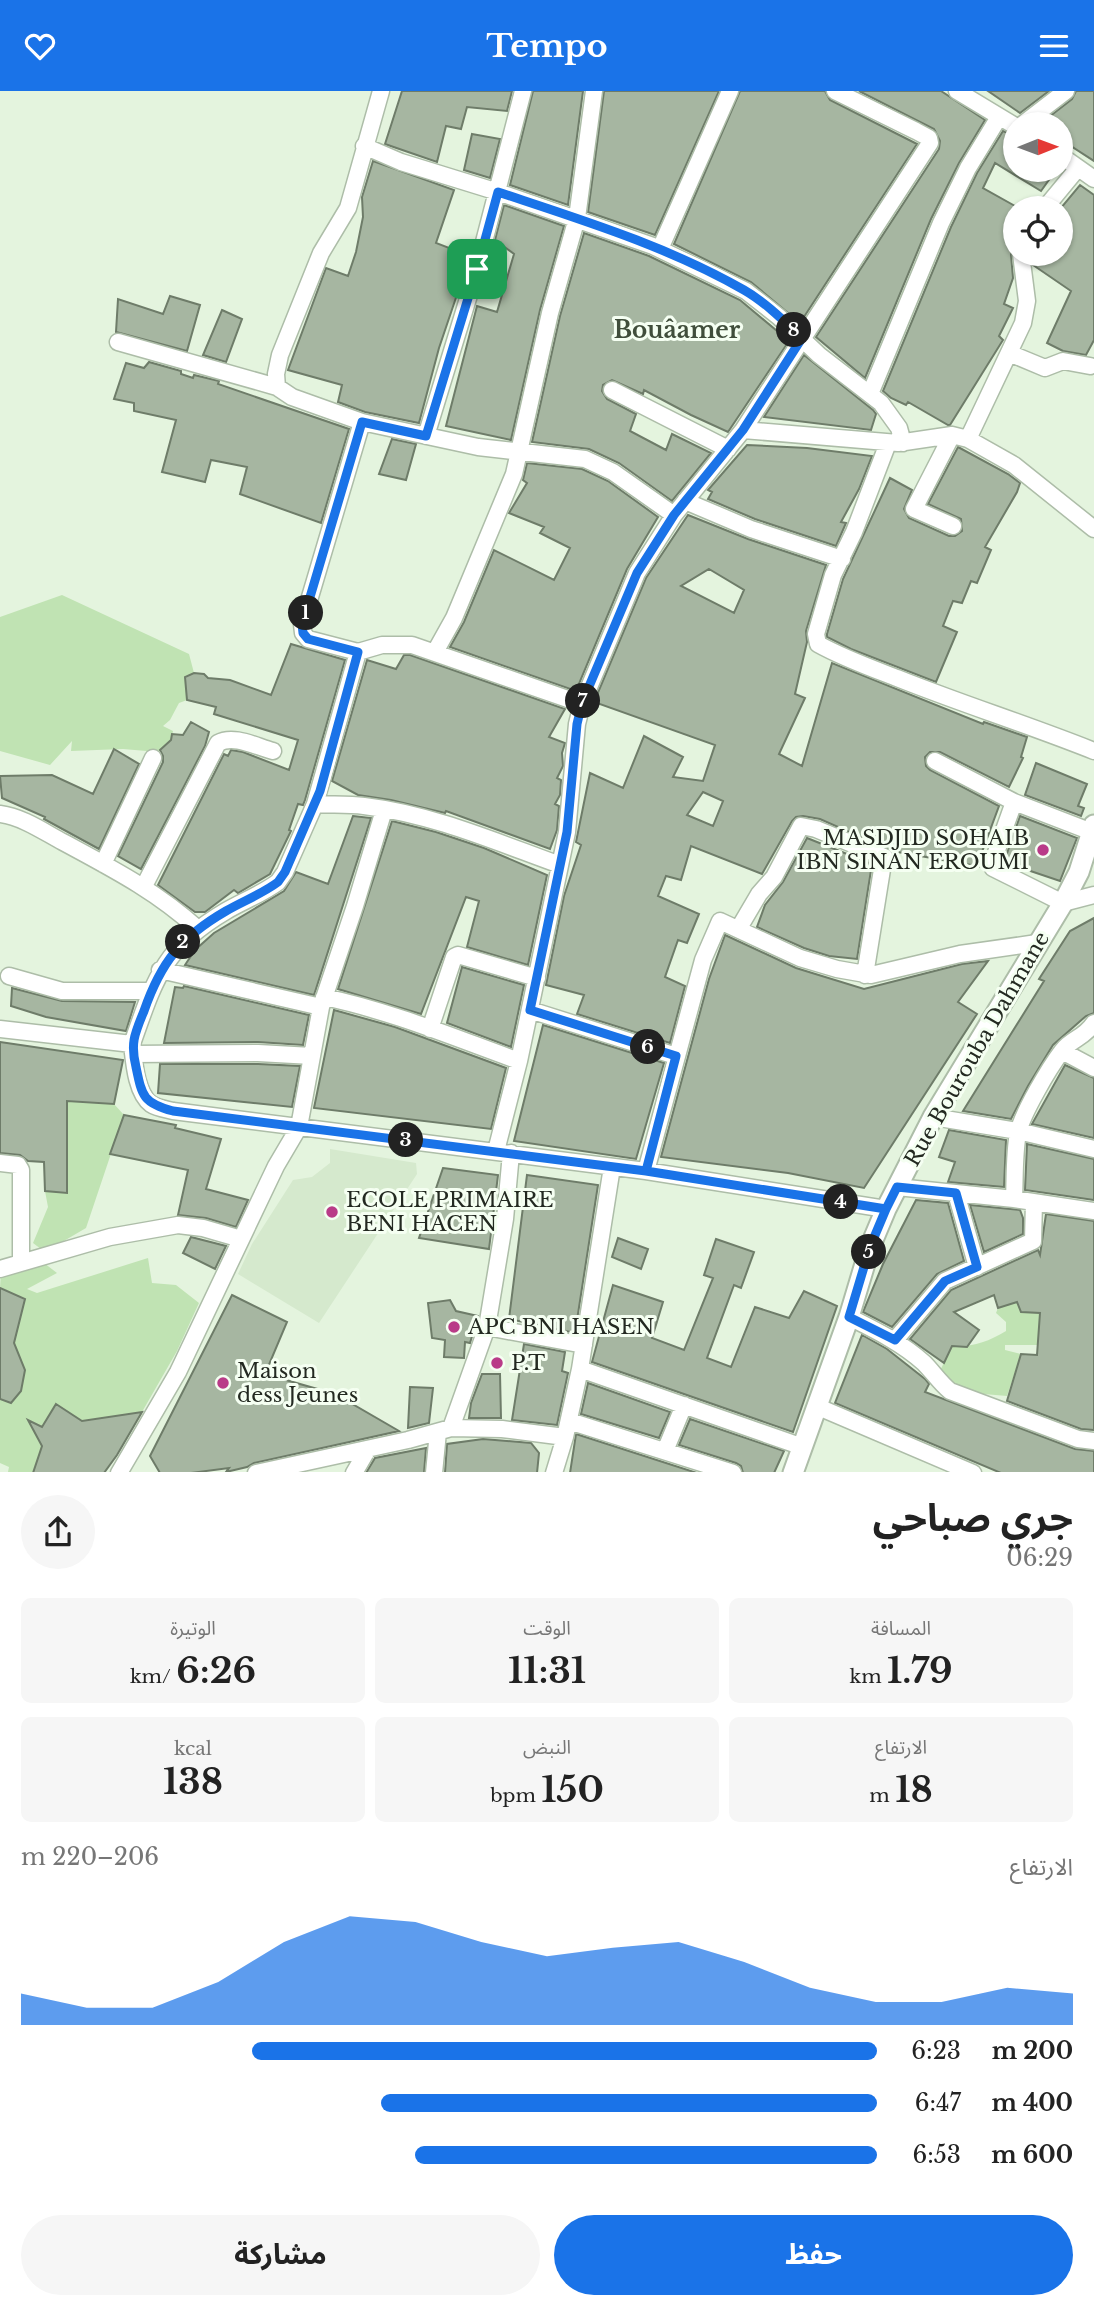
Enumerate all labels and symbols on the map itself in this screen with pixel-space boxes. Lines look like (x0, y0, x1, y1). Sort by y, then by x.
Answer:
north arrow (1003, 112, 1073, 182)
pin (447, 239, 507, 299)
pin: 8 (776, 313, 812, 347)
district label: Bouâamer (614, 316, 741, 344)
pin: 1 (288, 595, 324, 631)
pin: 7 (566, 683, 600, 719)
place label: MASDJID SOHAIB IBN SINAN EROUMI (797, 825, 1029, 875)
marker: MASDJID SOHAIB IBN SINAN EROUMI (1035, 842, 1051, 858)
pin: 2 (166, 925, 200, 959)
street label: Rue Bourouba Dahmane (899, 927, 1055, 1171)
pin: 6 (630, 1030, 666, 1065)
pin: 3 (388, 1123, 424, 1157)
pin: 4 (824, 1185, 858, 1219)
place label: ECOLE PRIMAIRE BENI HACEN (346, 1187, 554, 1237)
marker: ECOLE PRIMAIRE BENI HACEN (324, 1204, 340, 1220)
pin: 5 (852, 1235, 886, 1269)
place label: APC BNI HASEN (467, 1314, 655, 1340)
marker: APC BNI HASEN (446, 1319, 462, 1335)
place label: P.T (511, 1350, 545, 1376)
marker: P.T (489, 1355, 505, 1371)
place label: Maison dess Jeunes (237, 1358, 358, 1408)
marker: Maison dess Jeunes (215, 1375, 231, 1391)

